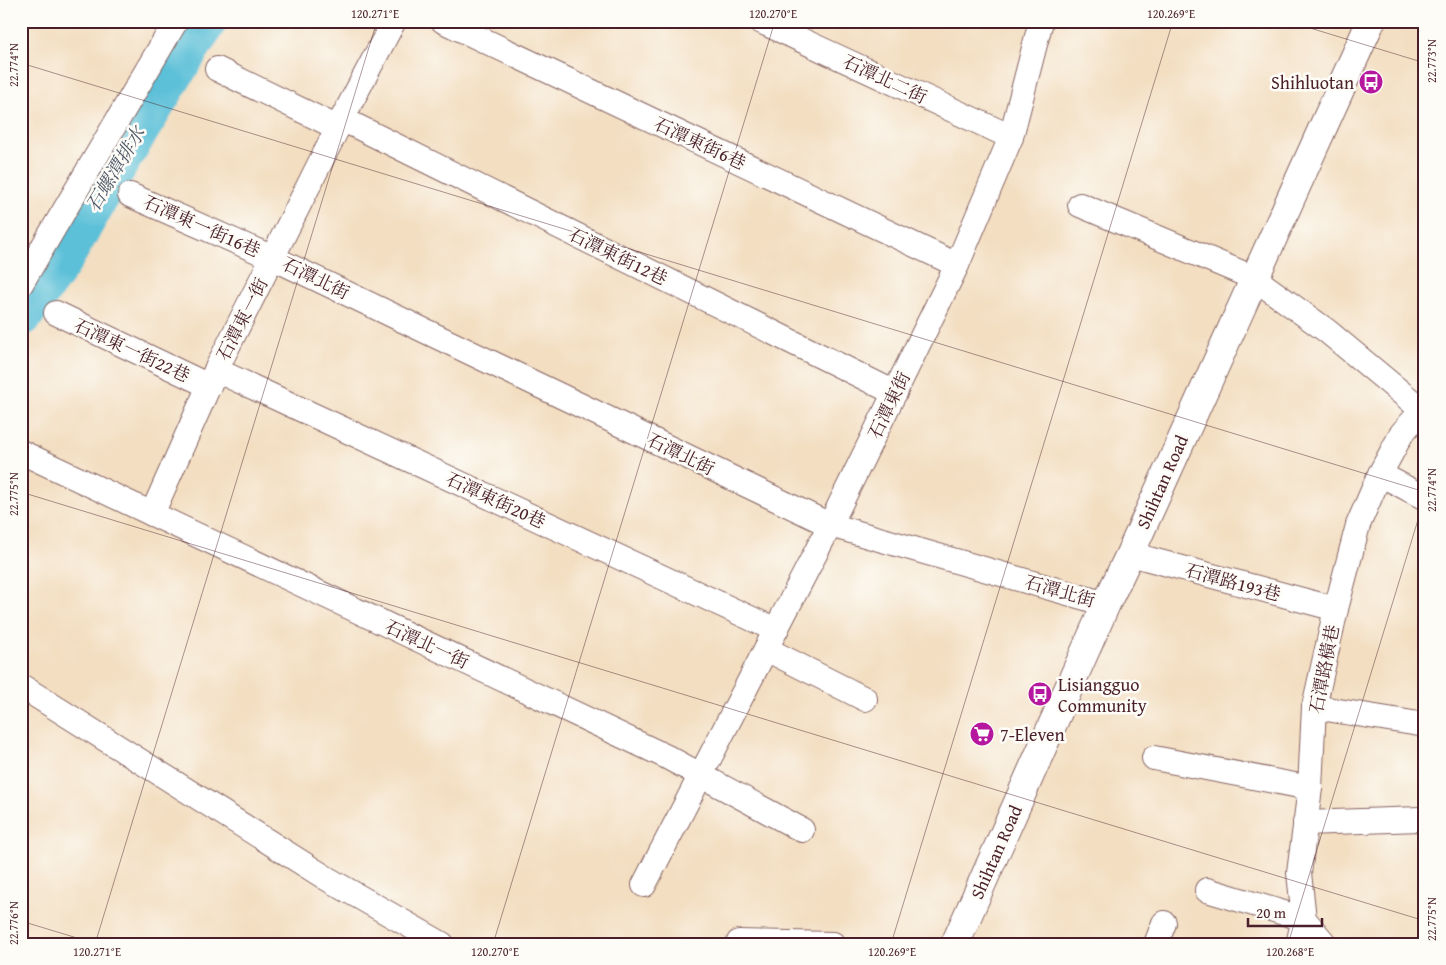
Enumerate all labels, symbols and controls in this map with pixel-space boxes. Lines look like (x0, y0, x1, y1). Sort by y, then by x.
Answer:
text: 120.271°E (351, 5, 399, 22)
text: 120.270°E (749, 5, 797, 22)
text: 120.269°E (1147, 5, 1195, 22)
text: 22.773°N (1423, 39, 1440, 83)
text: 22.774°N (5, 43, 22, 87)
street label: 石潭北二街 (839, 48, 931, 110)
place label: Shihluotan (1271, 69, 1354, 96)
bus stop icon: Shihluotan (1358, 69, 1384, 95)
street label: 石潭東街6巷 (650, 110, 750, 176)
water label: 石螺潭排水 (79, 119, 152, 217)
street label: 石潭東一街16巷 (139, 188, 265, 264)
street label: 石潭東街12巷 (564, 220, 672, 292)
street label: 石潭北街 (278, 250, 354, 306)
street label: 石潭東一街 (210, 273, 274, 365)
street label: 石潭東一街22巷 (69, 311, 195, 389)
street label: 石潭東街 (861, 367, 917, 443)
street label: 石潭北街 (643, 426, 719, 482)
street label: Shihtan Road (1129, 430, 1195, 533)
street label: 石潭東街20巷 (442, 465, 550, 535)
text: 22.774°N (1423, 468, 1440, 512)
text: 22.775°N (5, 472, 22, 516)
street label: 石潭路193巷 (1182, 556, 1284, 608)
street label: 石潭北街 (1022, 568, 1098, 614)
street label: 石潭北一街 (381, 613, 473, 675)
street label: 石潭路橫巷 (1302, 622, 1346, 716)
place label: Lisiangguo Community (1058, 671, 1147, 719)
bus stop icon: Lisiangguo Community (1027, 681, 1053, 707)
supermarket icon: 7-Eleven (969, 721, 995, 747)
place label: 7-Eleven (1000, 721, 1065, 748)
street label: Shihtan Road (963, 800, 1029, 903)
scale bar (1248, 895, 1322, 927)
text: 22.775°N (1423, 897, 1440, 941)
text: 22.776°N (5, 901, 22, 945)
text: 20 m (1256, 902, 1287, 923)
text: 120.271°E (73, 943, 121, 960)
text: 120.270°E (471, 943, 519, 960)
text: 120.269°E (868, 943, 916, 960)
text: 120.268°E (1266, 943, 1314, 960)

